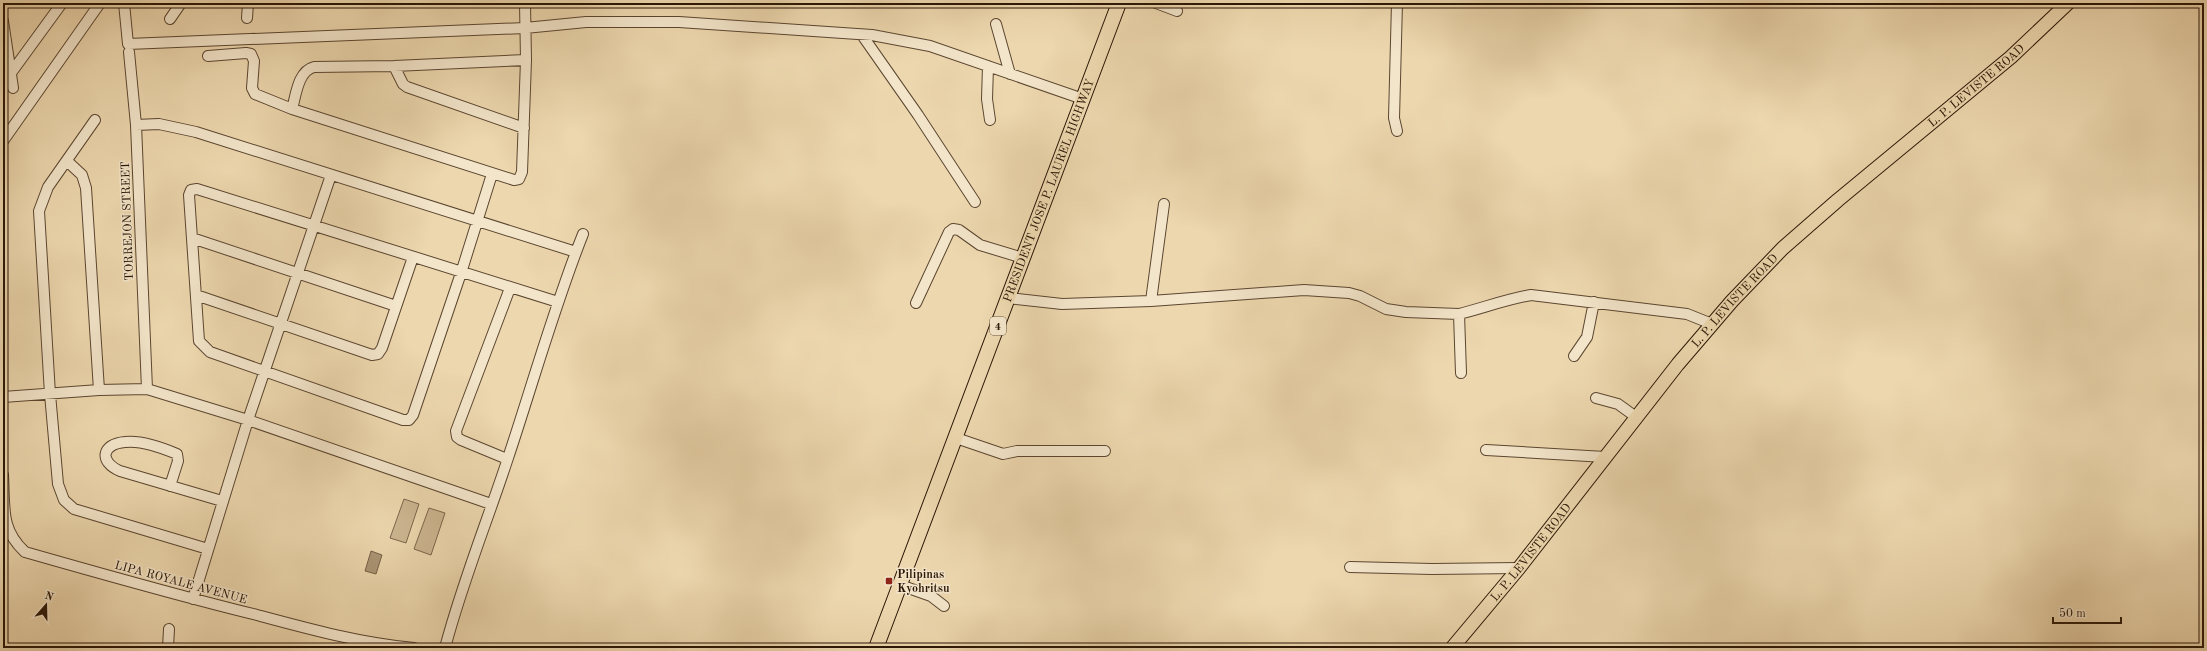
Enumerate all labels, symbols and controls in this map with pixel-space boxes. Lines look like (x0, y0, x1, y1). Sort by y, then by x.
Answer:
street label: L. P. LEVISTE ROAD (1926, 43, 2027, 130)
street label: PRESIDENT JOSE P. LAUREL HIGHWAY (1002, 77, 1097, 304)
street label: TORREJON STREET (120, 161, 136, 281)
street label: L. P. LEVISTE ROAD (1690, 252, 1781, 350)
road number: 4 (990, 317, 1006, 335)
street label: L. P. LEVISTE ROAD (1489, 502, 1574, 604)
street label: LIPA ROYALE AVENUE (113, 559, 248, 606)
place label: Pilipinas Kyohritsu (897, 569, 950, 595)
marker: Pilipinas Kyohritsu (884, 576, 894, 586)
north arrow (26, 585, 66, 625)
text: N (43, 590, 55, 604)
scale bar (2053, 599, 2121, 625)
text: 50 m (2059, 607, 2086, 620)

